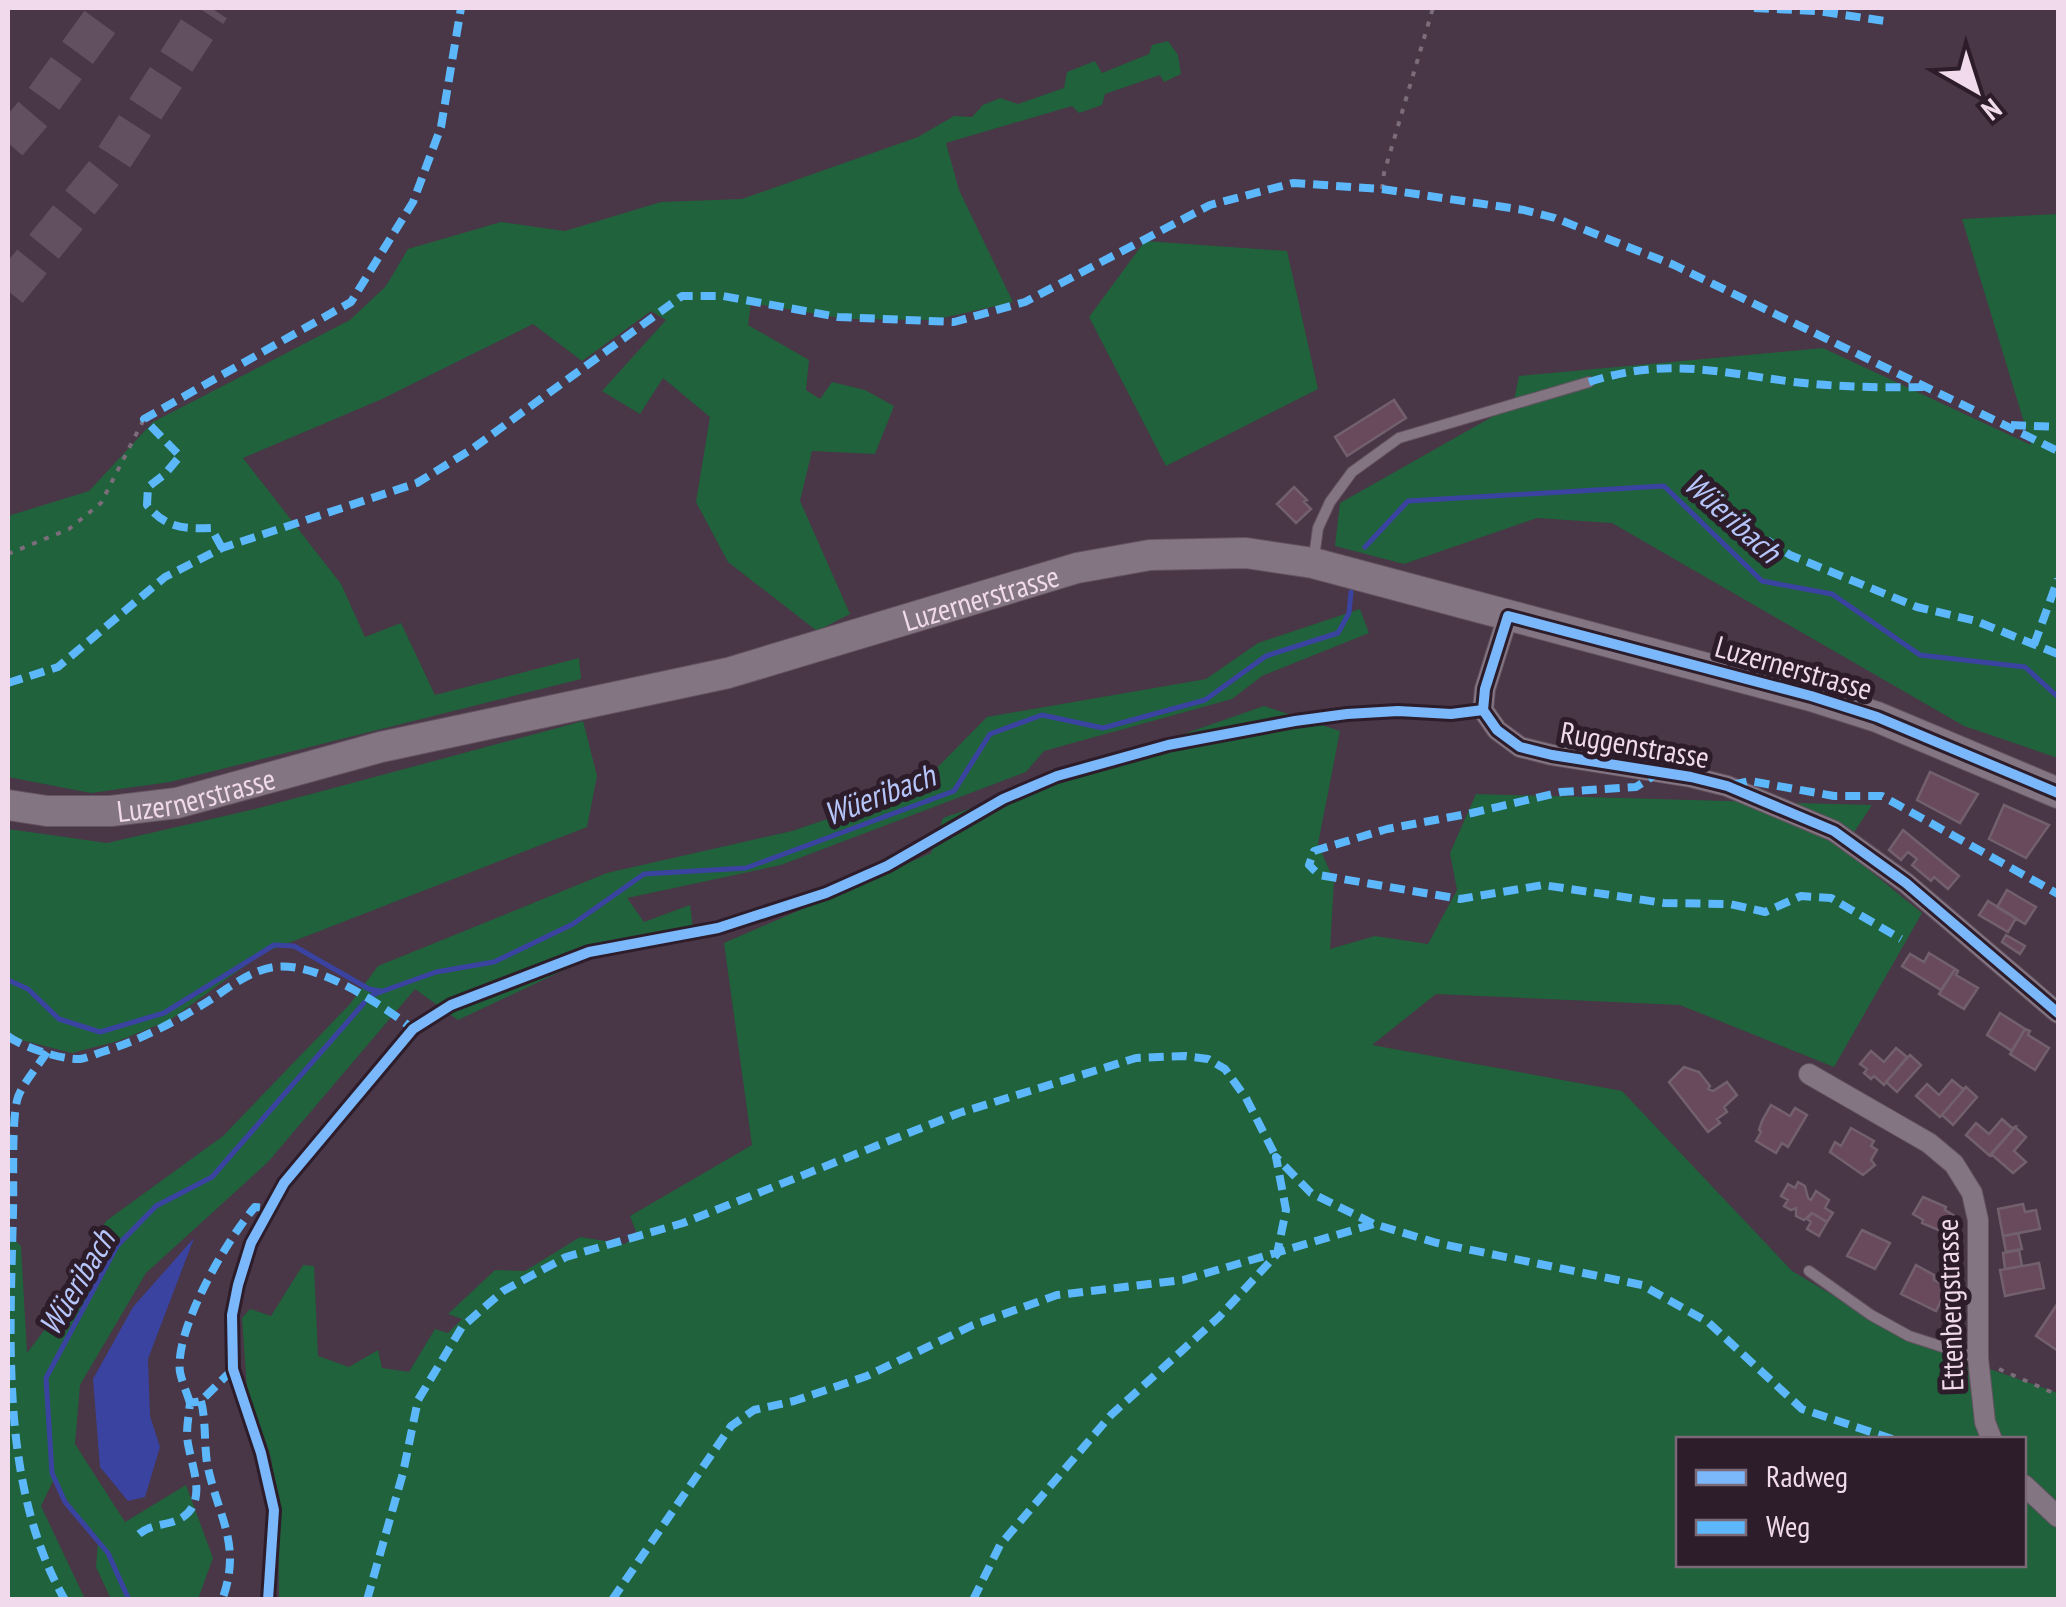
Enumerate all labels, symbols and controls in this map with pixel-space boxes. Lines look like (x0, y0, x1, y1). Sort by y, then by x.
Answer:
north arrow (1926, 40, 2026, 140)
text: N (1975, 91, 2010, 129)
water label: Wüeribach (1676, 463, 1791, 573)
street label: Luzernerstrasse (898, 555, 1063, 639)
street label: Luzernerstrasse (1711, 626, 1877, 708)
street label: Ruggenstrasse (1558, 712, 1712, 776)
water label: Wüeribach (817, 753, 942, 834)
street label: Luzernerstrasse (115, 758, 279, 830)
street label: Ettenbergstrasse (1927, 1218, 1971, 1392)
water label: Wüeribach (28, 1220, 125, 1342)
legend (1676, 1437, 2026, 1567)
text: Radweg (1766, 1456, 1848, 1495)
text: Weg (1766, 1506, 1810, 1545)

